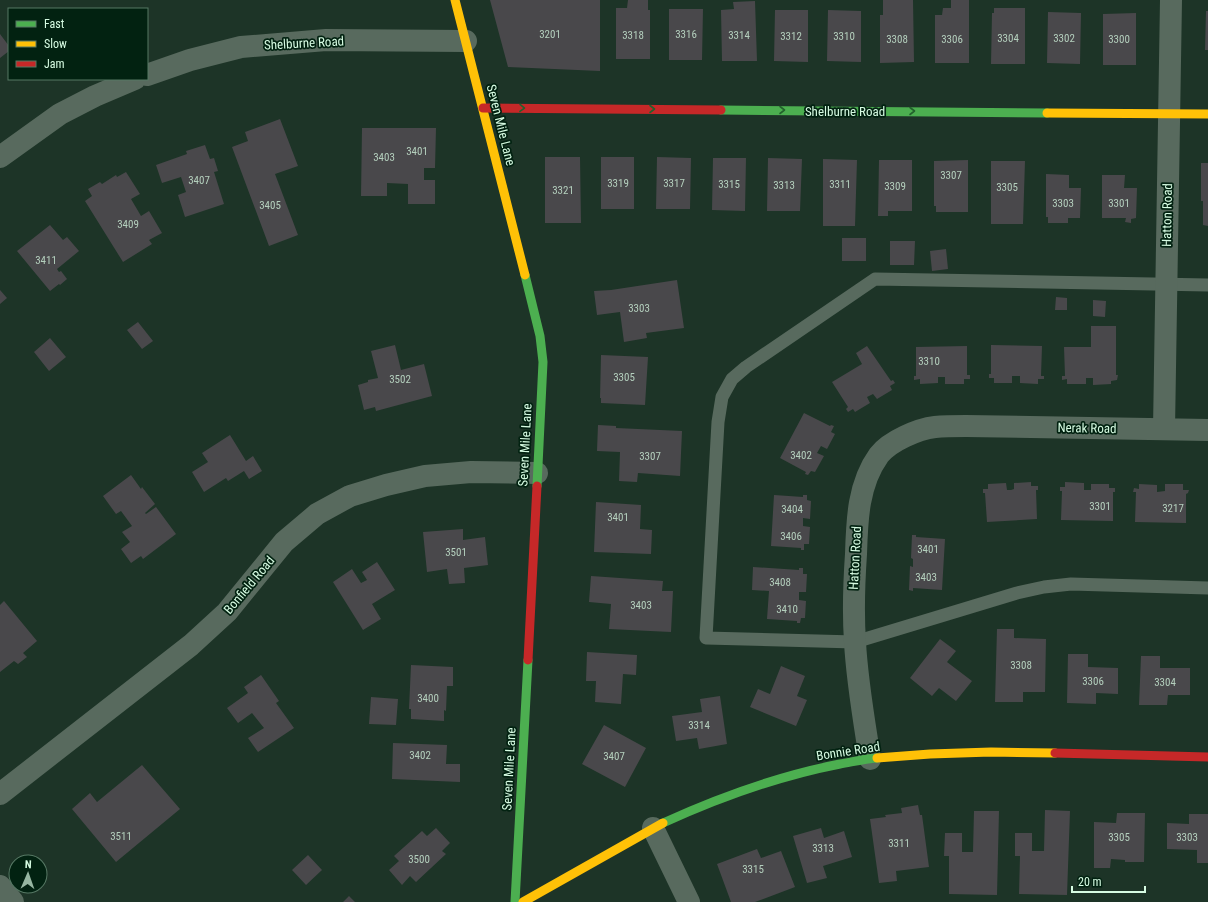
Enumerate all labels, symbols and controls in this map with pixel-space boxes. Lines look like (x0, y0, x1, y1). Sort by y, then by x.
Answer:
legend (8, 8, 148, 80)
text: Fast (44, 17, 65, 31)
house number: 3201 (539, 28, 561, 41)
house number: 3316 (675, 28, 697, 41)
house number: 3318 (622, 29, 644, 42)
house number: 3314 (728, 29, 750, 42)
house number: 3312 (780, 30, 802, 43)
house number: 3310 (833, 30, 855, 43)
house number: 3304 (997, 32, 1019, 45)
house number: 3302 (1053, 32, 1075, 45)
street label: Shelburne Road (264, 33, 344, 53)
house number: 3308 (886, 33, 908, 46)
house number: 3306 (941, 33, 963, 46)
house number: 3300 (1108, 33, 1130, 46)
text: Slow (44, 37, 67, 51)
text: Jam (44, 57, 65, 71)
street label: Seven Mile Lane (484, 83, 518, 167)
one-way arrow (519, 104, 525, 112)
street label: Shelburne Road (805, 104, 885, 119)
one-way arrow (649, 105, 655, 113)
one-way arrow (779, 106, 785, 114)
one-way arrow (909, 107, 915, 115)
house number: 3401 (406, 145, 428, 158)
house number: 3403 (373, 151, 395, 164)
house number: 3307 (940, 169, 962, 182)
house number: 3407 (188, 174, 210, 187)
house number: 3319 (607, 177, 629, 190)
house number: 3317 (663, 177, 685, 190)
house number: 3315 (718, 178, 740, 191)
house number: 3311 (829, 178, 851, 191)
house number: 3313 (773, 179, 795, 192)
house number: 3309 (884, 180, 906, 193)
house number: 3305 (996, 181, 1018, 194)
street label: Hatton Road (1159, 183, 1175, 247)
house number: 3321 (552, 184, 574, 197)
house number: 3303 (1052, 197, 1074, 210)
house number: 3301 (1108, 197, 1130, 210)
house number: 3405 (259, 199, 281, 212)
house number: 3409 (117, 218, 139, 231)
house number: 3411 (35, 254, 57, 267)
house number: 3303 (628, 302, 650, 315)
house number: 3310 (918, 355, 940, 368)
house number: 3305 (613, 371, 635, 384)
house number: 3502 (389, 373, 411, 386)
street label: Seven Mile Lane (515, 403, 535, 487)
street label: Nerak Road (1057, 420, 1117, 436)
house number: 3402 (790, 449, 812, 462)
house number: 3307 (639, 450, 661, 463)
house number: 3301 (1089, 500, 1111, 513)
house number: 3217 (1162, 502, 1184, 515)
house number: 3404 (781, 503, 803, 516)
house number: 3401 (607, 511, 629, 524)
street label: Hatton Road (846, 526, 864, 590)
house number: 3406 (780, 530, 802, 543)
house number: 3401 (917, 543, 939, 556)
house number: 3501 (445, 546, 467, 559)
street label: Bonfield Road (220, 553, 278, 617)
house number: 3403 (915, 571, 937, 584)
house number: 3408 (769, 576, 791, 589)
house number: 3403 (630, 599, 652, 612)
house number: 3410 (776, 603, 798, 616)
house number: 3308 (1010, 659, 1032, 672)
house number: 3306 (1082, 675, 1104, 688)
house number: 3304 (1154, 676, 1176, 689)
house number: 3400 (417, 692, 439, 705)
house number: 3314 (688, 719, 710, 732)
street label: Seven Mile Lane (499, 727, 519, 811)
street label: Bonnie Road (815, 739, 881, 763)
house number: 3402 (409, 749, 431, 762)
house number: 3407 (603, 750, 625, 763)
house number: 3511 (110, 830, 132, 843)
house number: 3305 (1108, 831, 1130, 844)
house number: 3303 (1176, 831, 1198, 844)
house number: 3311 (888, 837, 910, 850)
house number: 3313 (812, 842, 834, 855)
house number: 3500 (408, 853, 430, 866)
north arrow (8, 854, 48, 894)
text: N (25, 858, 32, 871)
house number: 3315 (742, 863, 764, 876)
scale bar (1072, 868, 1145, 894)
text: 20 m (1078, 875, 1102, 889)

